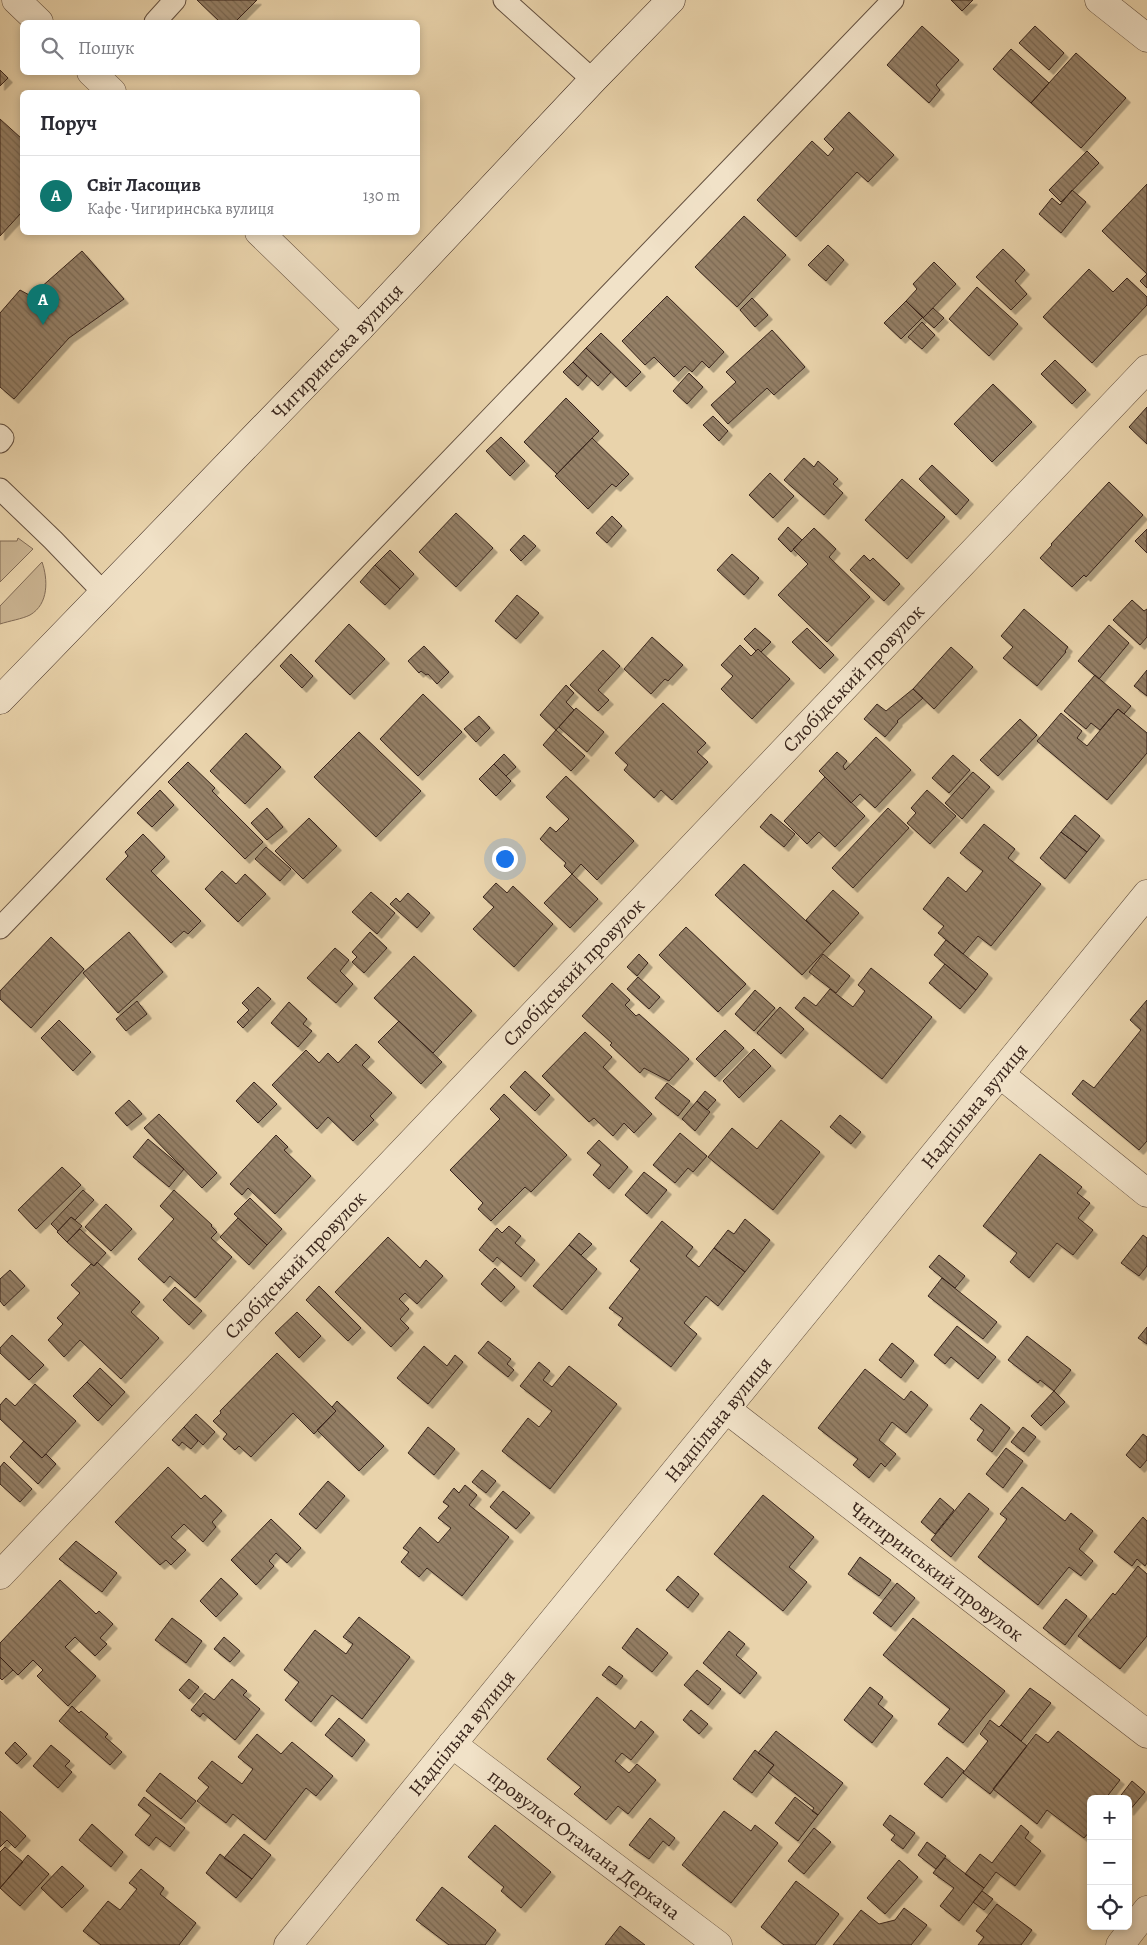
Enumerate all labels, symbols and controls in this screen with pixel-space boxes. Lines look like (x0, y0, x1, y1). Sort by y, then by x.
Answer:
search box (20, 20, 420, 75)
icon: search (38, 34, 66, 62)
text: Пошук (78, 35, 135, 61)
text: Поруч (40, 109, 97, 137)
text: Світ Ласощив (87, 172, 201, 198)
text: A (51, 185, 61, 207)
text: 130 m (363, 185, 400, 207)
text: Кафе · Чигиринська вулиця (87, 198, 274, 220)
street label: Чигиринська вулиця (265, 277, 409, 425)
pin: A (27, 284, 59, 325)
street label: Слобідський провулок (776, 598, 930, 758)
your location (492, 846, 518, 872)
street label: Слобідський провулок (496, 892, 650, 1052)
street label: Надпільна вулиця (914, 1037, 1034, 1174)
street label: Слобідський провулок (218, 1185, 372, 1345)
street label: Надпільна вулиця (658, 1351, 777, 1488)
street label: Чигиринський провулок (844, 1496, 1029, 1648)
street label: Надпільна вулиця (402, 1664, 521, 1802)
street label: провулок Отамана Деркача (483, 1762, 687, 1926)
map controls (1087, 1795, 1132, 1930)
button: + (1087, 1795, 1132, 1840)
button: − (1087, 1840, 1132, 1885)
button: locate (1087, 1885, 1132, 1930)

